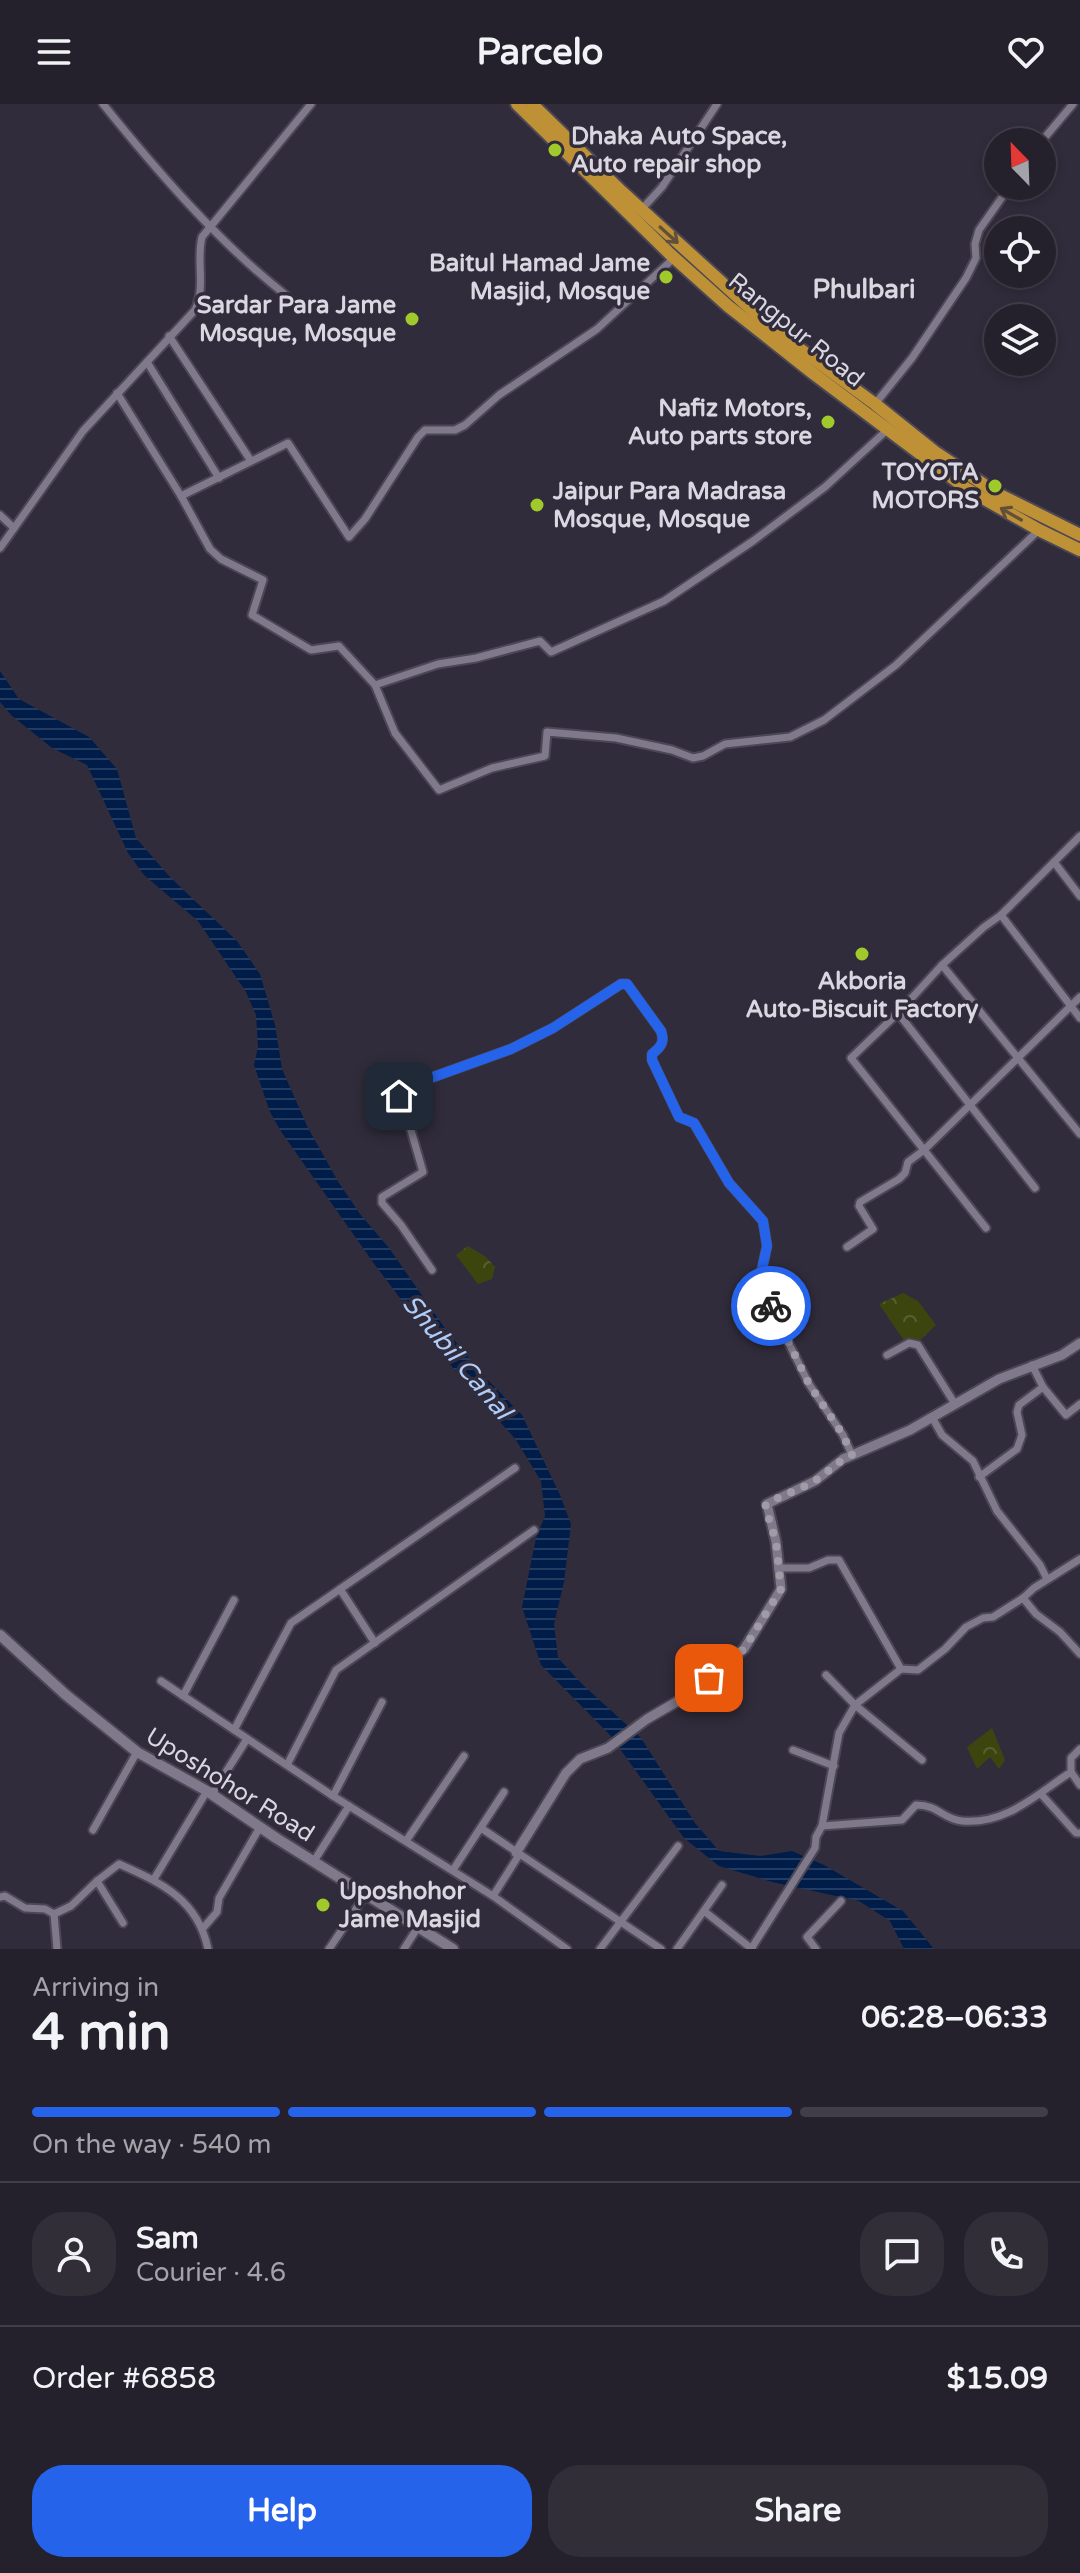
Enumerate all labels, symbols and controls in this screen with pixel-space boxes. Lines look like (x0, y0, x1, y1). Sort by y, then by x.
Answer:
icon: menu (32, 30, 76, 74)
icon: heart (1004, 30, 1048, 74)
text: Parcelo (476, 31, 604, 74)
place label: Dhaka Auto Space, Auto repair shop (571, 122, 787, 179)
north arrow (984, 128, 1056, 200)
map controls (984, 128, 1056, 376)
marker: Dhaka Auto Space, Auto repair shop (546, 141, 564, 159)
button: locate (984, 216, 1056, 288)
one-way arrow (659, 226, 679, 244)
place label: Baitul Hamad Jame Masjid, Mosque (429, 249, 650, 306)
street label: Rangpur Road (722, 267, 870, 393)
marker: Baitul Hamad Jame Masjid, Mosque (657, 268, 675, 286)
district label: Phulbari (813, 274, 915, 305)
place label: Sardar Para Jame Mosque, Mosque (197, 291, 396, 348)
button: layers (984, 304, 1056, 376)
marker: Sardar Para Jame Mosque, Mosque (403, 310, 421, 328)
place label: Nafiz Motors, Auto parts store (628, 394, 812, 451)
marker: Nafiz Motors, Auto parts store (819, 413, 837, 431)
place label: TOYOTA MOTORS (872, 458, 979, 515)
place label: Jaipur Para Madrasa Mosque, Mosque (552, 477, 786, 534)
marker: TOYOTA MOTORS (986, 477, 1004, 495)
marker: Jaipur Para Madrasa Mosque, Mosque (528, 496, 546, 514)
one-way arrow (999, 506, 1023, 521)
marker: Akboria Auto-Biscuit Factory (853, 945, 871, 963)
place label: Akboria Auto-Biscuit Factory (745, 967, 979, 1024)
pin (365, 1062, 433, 1130)
icon: home (377, 1074, 421, 1118)
courier (731, 1266, 811, 1346)
icon: bike (749, 1284, 793, 1328)
water label: Shubil Canal (396, 1288, 520, 1428)
pin (675, 1644, 743, 1712)
icon: bag (687, 1656, 731, 1700)
street label: Uposhohor Road (140, 1722, 320, 1848)
place label: Uposhohor Jame Masjid (338, 1877, 481, 1934)
marker: Uposhohor Jame Masjid (314, 1896, 332, 1914)
text: Arriving in (32, 1972, 159, 2003)
text: 06:28–06:33 (861, 1999, 1048, 2036)
text: 4 min (32, 2001, 171, 2064)
text: On the way · 540 m (32, 2129, 271, 2160)
button: person (32, 2212, 116, 2296)
button: chat (860, 2212, 944, 2296)
button: phone (964, 2212, 1048, 2296)
text: Sam (136, 2220, 199, 2257)
text: Courier · 4.6 (136, 2257, 286, 2288)
text: Order #6858 (32, 2360, 216, 2397)
text: $15.09 (947, 2360, 1048, 2397)
button: Help (32, 2465, 532, 2557)
button: Share (548, 2465, 1048, 2557)

